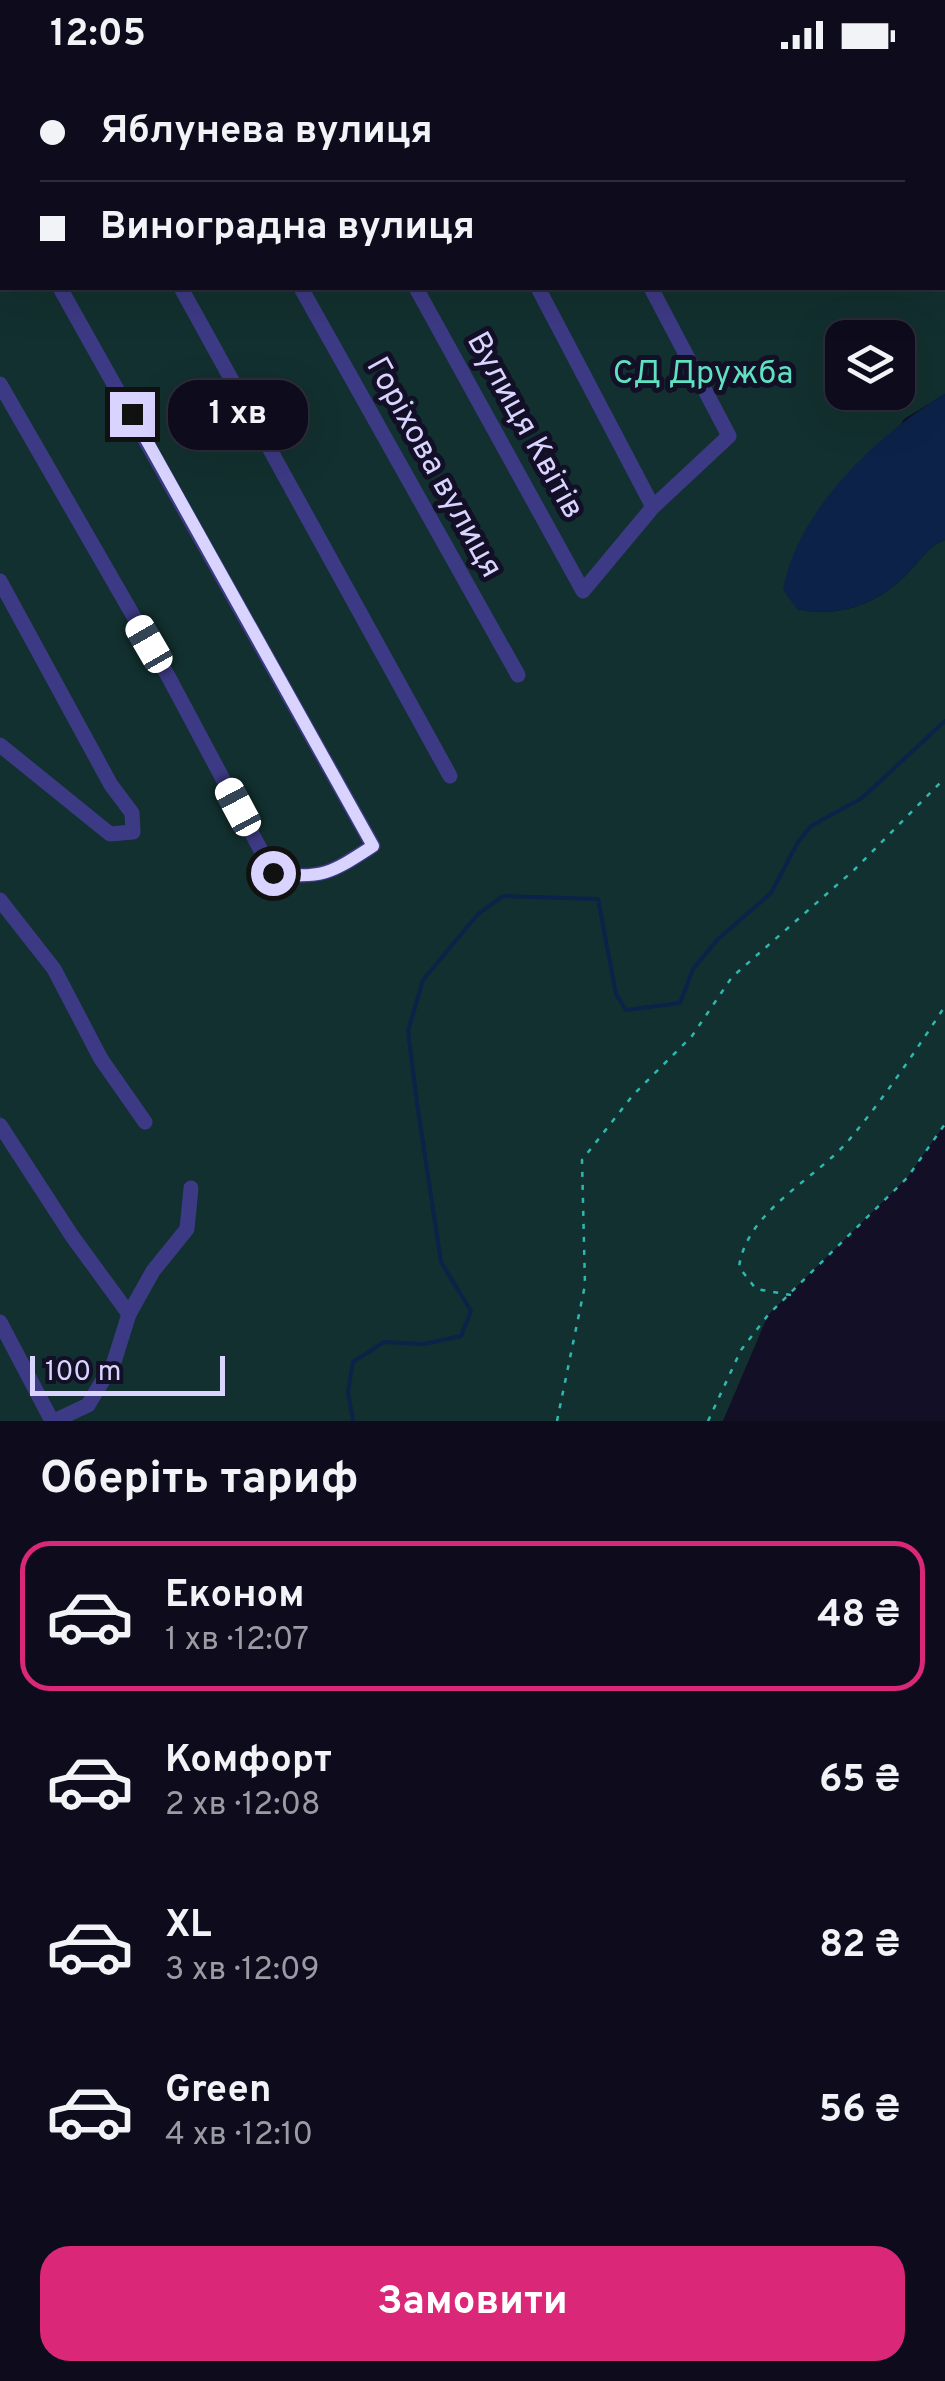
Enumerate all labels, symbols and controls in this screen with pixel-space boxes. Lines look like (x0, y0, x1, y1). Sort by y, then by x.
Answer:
text: 12:05 (50, 11, 146, 60)
text: Яблунева вулиця (100, 108, 433, 157)
text: Виноградна вулиця (100, 204, 475, 253)
map controls (825, 320, 915, 410)
button: layers (825, 320, 915, 410)
street label: Вулиця Квітів (456, 325, 592, 527)
street label: Горіхова вулиця (356, 351, 510, 585)
park label: СД Дружба (613, 355, 793, 395)
callout: 1 хв (167, 379, 307, 449)
route end (110, 392, 155, 437)
text: 1 хв (209, 395, 267, 435)
car (121, 611, 177, 677)
car (211, 773, 265, 841)
route start (251, 851, 296, 896)
scale bar (30, 1351, 225, 1396)
text: 100 m (45, 1355, 121, 1391)
text: Оберіть тариф (40, 1452, 358, 1509)
icon: car (45, 1571, 135, 1661)
text: Економ (165, 1572, 304, 1621)
text: 48 ₴ (817, 1592, 900, 1641)
text: 1 хв · 12:07 (165, 1621, 309, 1661)
icon: car (45, 1736, 135, 1826)
text: Комфорт (165, 1737, 332, 1786)
text: 65 ₴ (819, 1757, 900, 1806)
text: 2 хв · 12:08 (165, 1786, 321, 1826)
icon: car (45, 1901, 135, 1991)
text: XL (165, 1902, 212, 1951)
text: 82 ₴ (819, 1922, 900, 1971)
text: 3 хв · 12:09 (165, 1951, 320, 1991)
icon: car (45, 2066, 135, 2156)
text: Green (165, 2067, 271, 2116)
text: 56 ₴ (819, 2087, 900, 2136)
text: 4 хв · 12:10 (165, 2116, 313, 2156)
button: Замовити (40, 2246, 905, 2361)

